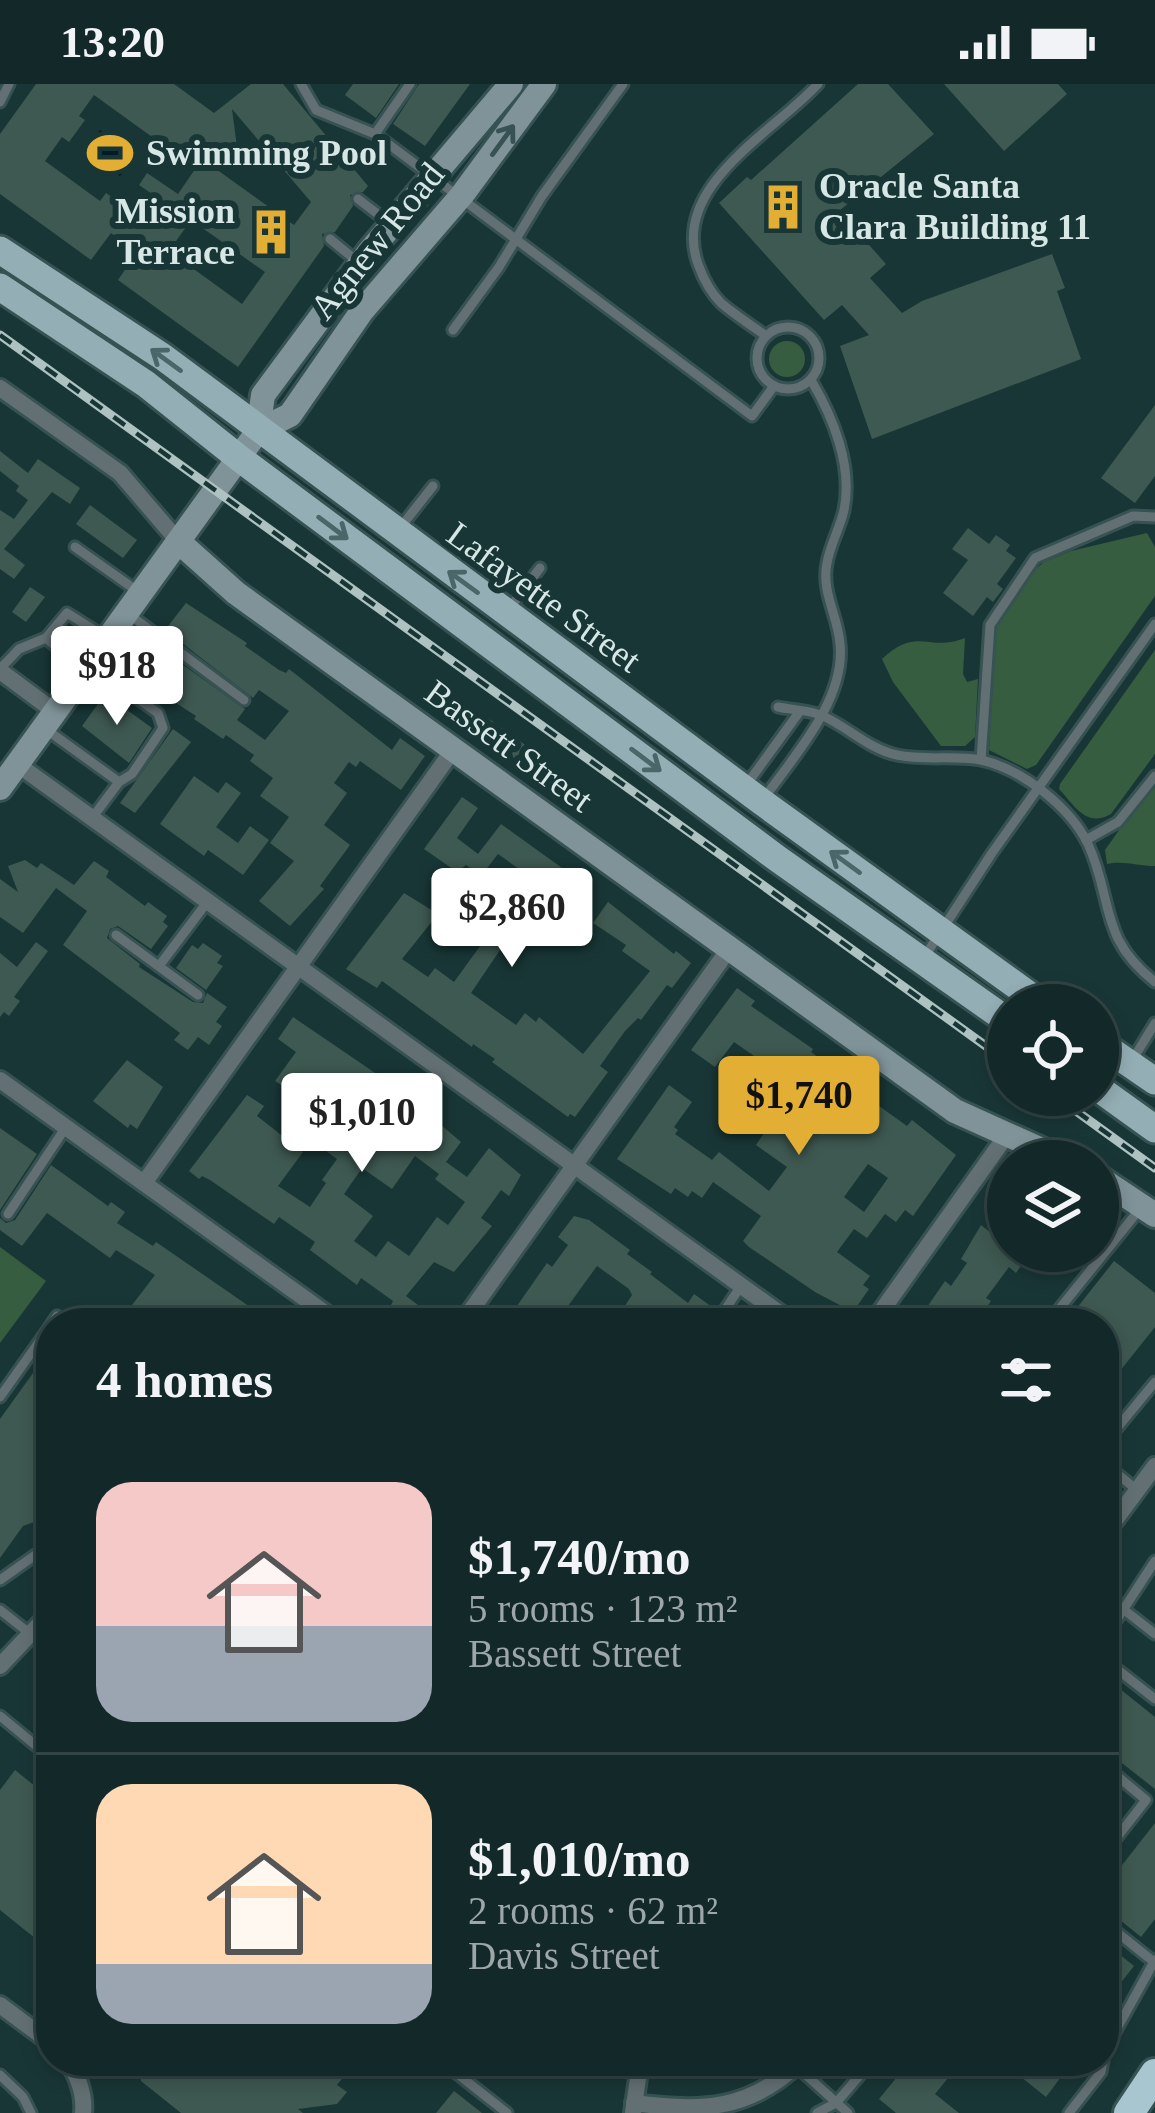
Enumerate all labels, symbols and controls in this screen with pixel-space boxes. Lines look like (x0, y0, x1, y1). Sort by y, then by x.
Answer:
text: 13:20 (60, 17, 165, 67)
one-way arrow (489, 124, 515, 157)
sports icon: Swimming Pool (85, 128, 135, 178)
place label: Swimming Pool (146, 133, 387, 173)
street label: Agnew Road (302, 155, 452, 327)
place label: Oracle Santa Clara Building 11 (819, 166, 1091, 247)
building icon: Oracle Santa Clara Building 11 (758, 182, 808, 232)
place label: Mission Terrace (115, 191, 235, 272)
building icon: Mission Terrace (246, 207, 296, 257)
one-way arrow (150, 348, 183, 373)
one-way arrow (316, 514, 349, 540)
street label: Lafayette Street (440, 514, 648, 680)
one-way arrow (447, 569, 480, 595)
pin: $918 (46, 626, 188, 728)
text: $918 (78, 643, 156, 686)
street label: Bassett Street (418, 672, 600, 820)
one-way arrow (629, 747, 662, 773)
one-way arrow (829, 850, 862, 876)
pin: $2,860 (414, 868, 610, 970)
text: $2,860 (458, 885, 566, 928)
map controls (987, 984, 1119, 1272)
button: locate (987, 984, 1119, 1116)
pin: $1,740 (701, 1056, 897, 1158)
pin: $1,010 (264, 1073, 460, 1175)
text: $1,740 (745, 1073, 853, 1116)
text: $1,010 (308, 1090, 416, 1133)
button: layers (987, 1140, 1119, 1272)
icon: filters (993, 1347, 1059, 1413)
text: 4 homes (96, 1352, 273, 1408)
text: $1,740/mo (468, 1529, 690, 1585)
icon: home (192, 1530, 336, 1674)
text: 5 rooms · 123 m² (468, 1587, 738, 1630)
text: Bassett Street (468, 1632, 681, 1675)
text: $1,010/mo (468, 1831, 690, 1887)
icon: home (192, 1832, 336, 1976)
text: 2 rooms · 62 m² (468, 1889, 718, 1932)
text: Davis Street (468, 1934, 660, 1977)

